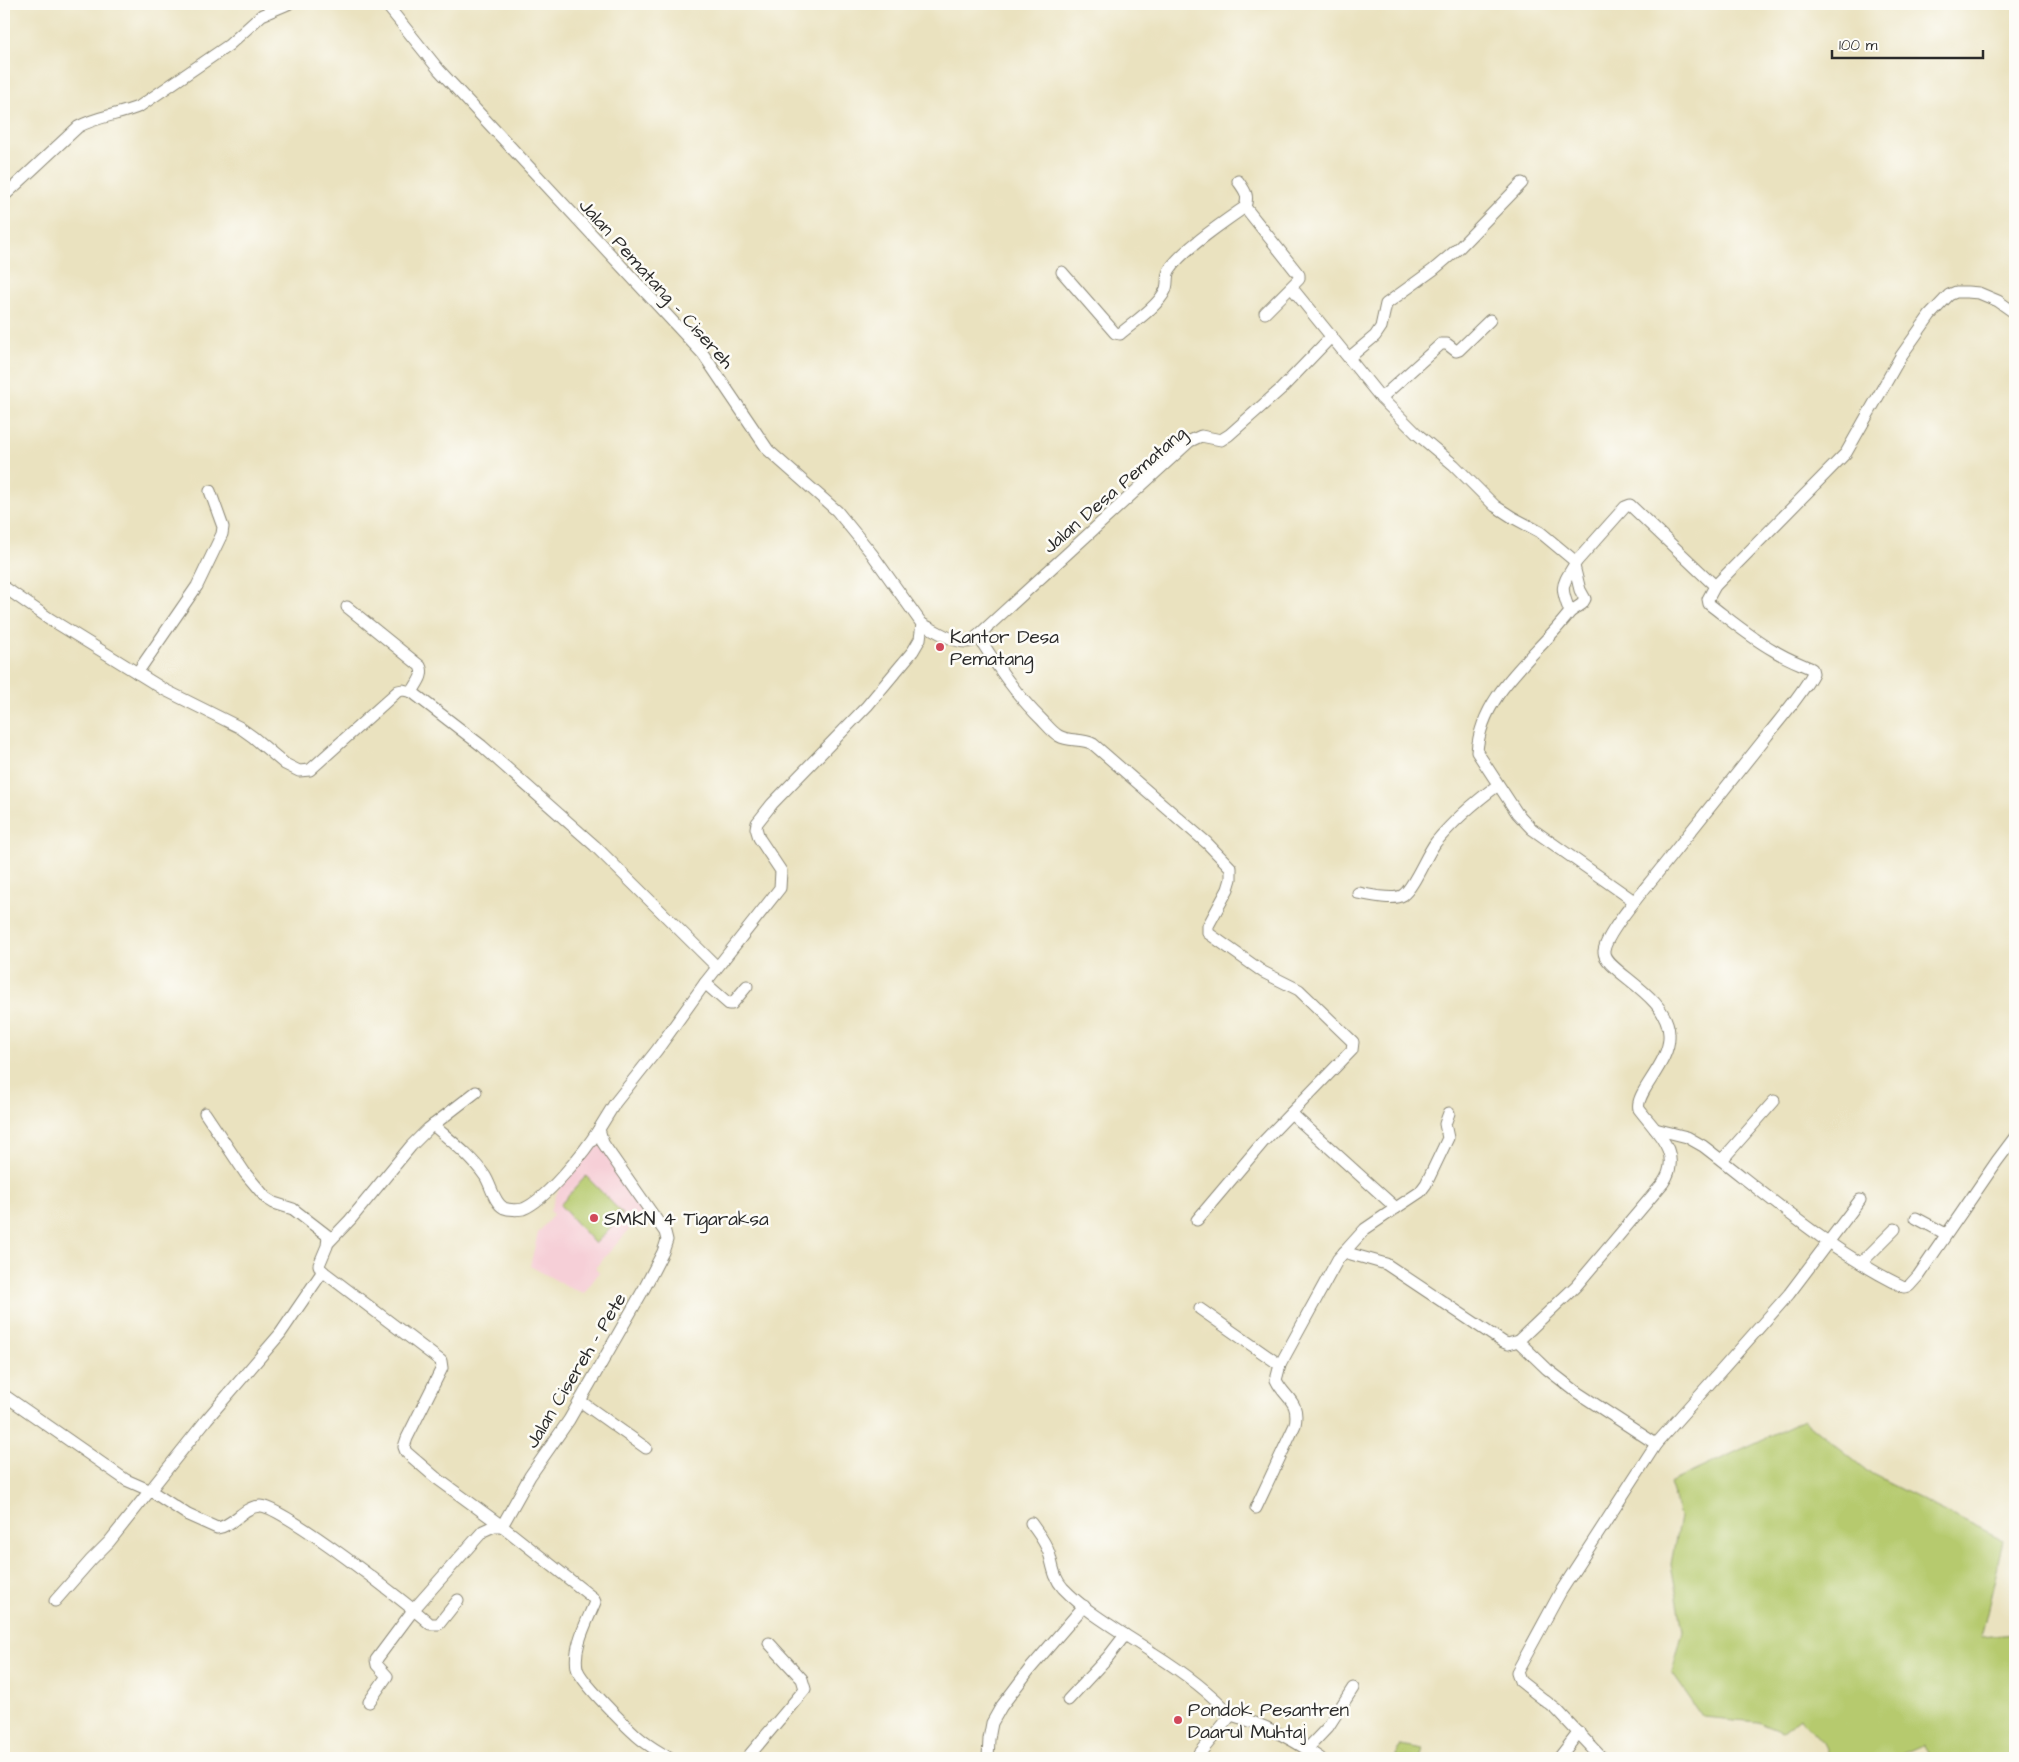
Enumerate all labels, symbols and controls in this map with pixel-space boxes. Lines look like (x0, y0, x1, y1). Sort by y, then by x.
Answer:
scale bar (1832, 28, 1983, 60)
text: 100 m (1839, 35, 1878, 56)
street label: Jalan Pematang - Cisereh (571, 193, 740, 376)
street label: Jalan Desa Pematang (1037, 420, 1193, 561)
place label: Kantor Desa Pematang (950, 624, 1059, 674)
marker: Kantor Desa Pematang (934, 641, 946, 653)
place label: SMKN 4 Tigaraksa (604, 1206, 769, 1234)
marker: SMKN 4 Tigaraksa (588, 1212, 600, 1224)
street label: Jalan Cisereh - Pete (519, 1288, 634, 1454)
place label: Pondok Pesantren Daarul Muhtaj (1188, 1697, 1349, 1746)
marker: Pondok Pesantren Daarul Muhtaj (1172, 1714, 1184, 1726)

